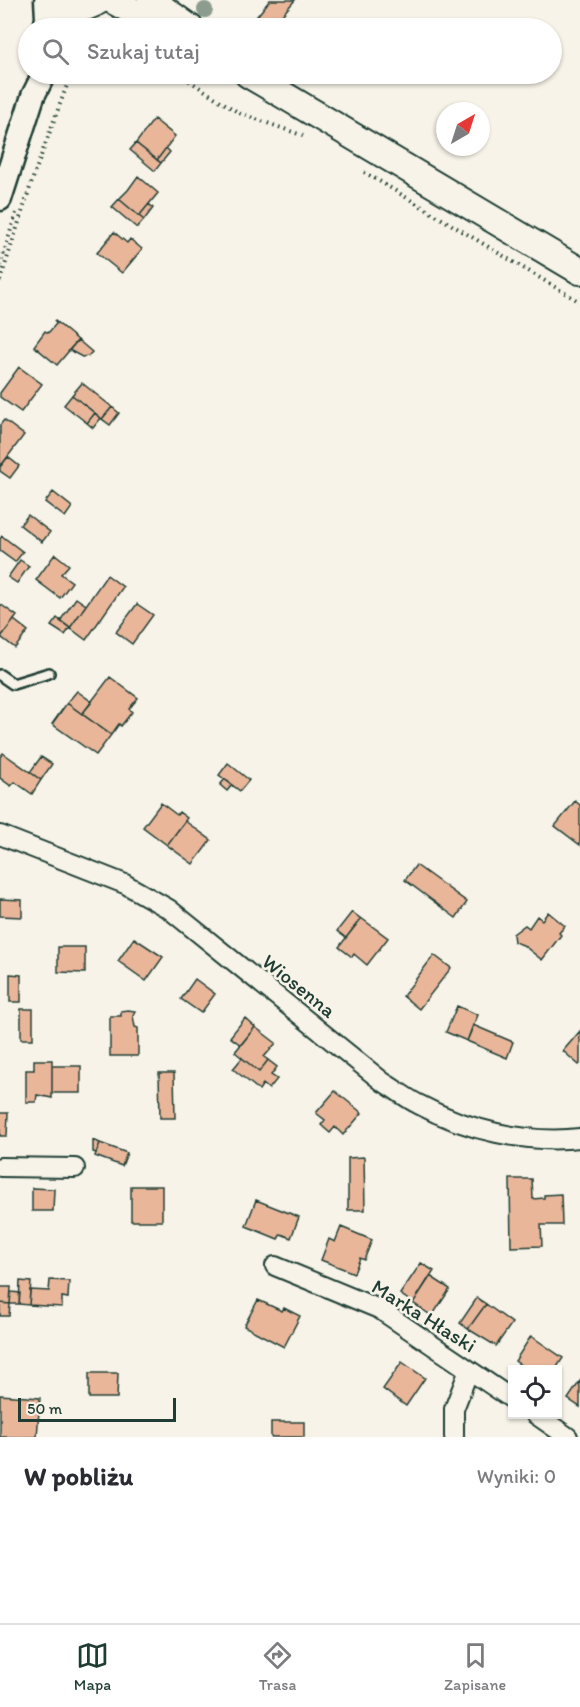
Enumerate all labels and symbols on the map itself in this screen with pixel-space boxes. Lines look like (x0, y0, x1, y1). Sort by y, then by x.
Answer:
north arrow (436, 102, 490, 156)
street label: Wiosenna (257, 948, 341, 1023)
street label: Marka Hłaski (367, 1274, 481, 1358)
scale bar (18, 1395, 176, 1422)

